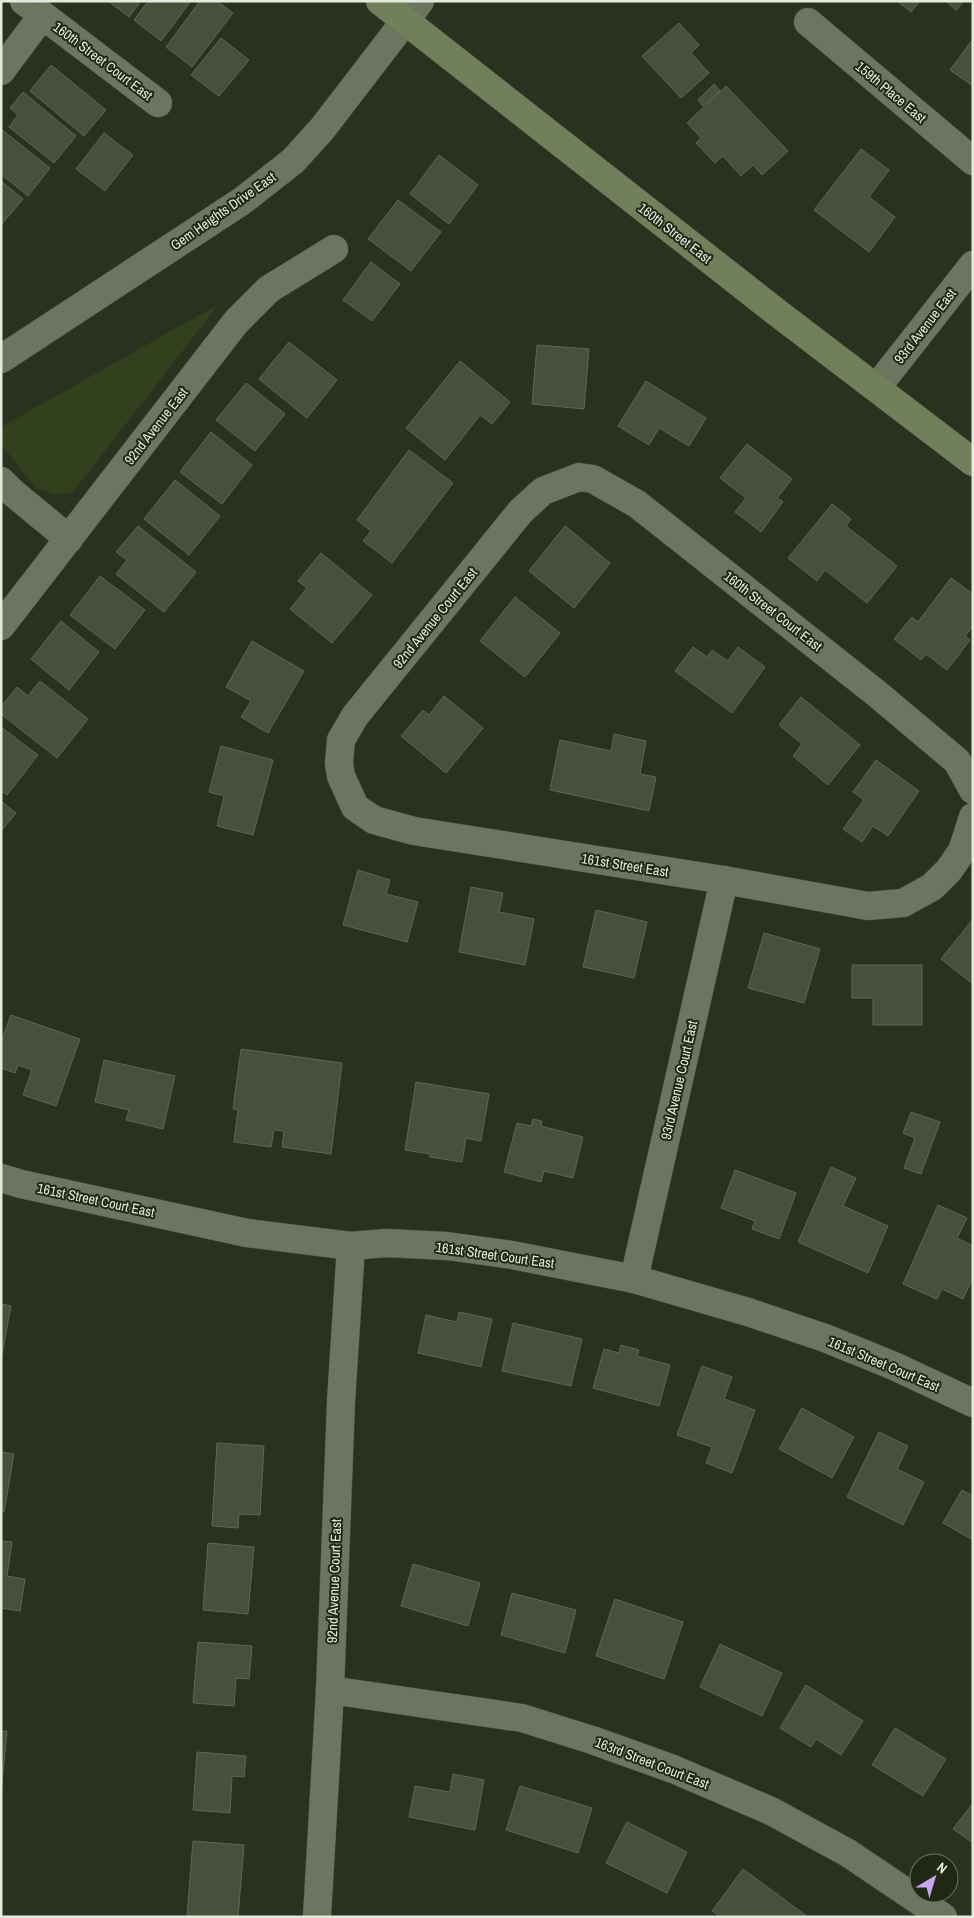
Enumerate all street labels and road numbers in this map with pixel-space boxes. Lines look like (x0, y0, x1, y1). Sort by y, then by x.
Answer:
street label: 160th Street Court East (50, 18, 156, 104)
street label: 159th Place East (852, 57, 930, 127)
street label: Gem Heights Drive East (167, 168, 279, 254)
street label: 160th Street East (635, 199, 715, 267)
street label: 93rd Avenue East (890, 285, 960, 367)
street label: 92nd Avenue East (120, 384, 192, 468)
street label: 92nd Avenue Court East (389, 564, 481, 672)
street label: 160th Street Court East (720, 567, 826, 655)
street label: 161st Street East (580, 849, 670, 881)
street label: 93rd Avenue Court East (657, 1019, 701, 1141)
street label: 161st Street Court East (36, 1179, 156, 1221)
street label: 161st Street Court East (435, 1238, 555, 1272)
street label: 161st Street Court East (826, 1332, 942, 1396)
street label: 92nd Avenue Court East (323, 1519, 345, 1643)
street label: 163rd Street Court East (592, 1733, 712, 1793)

